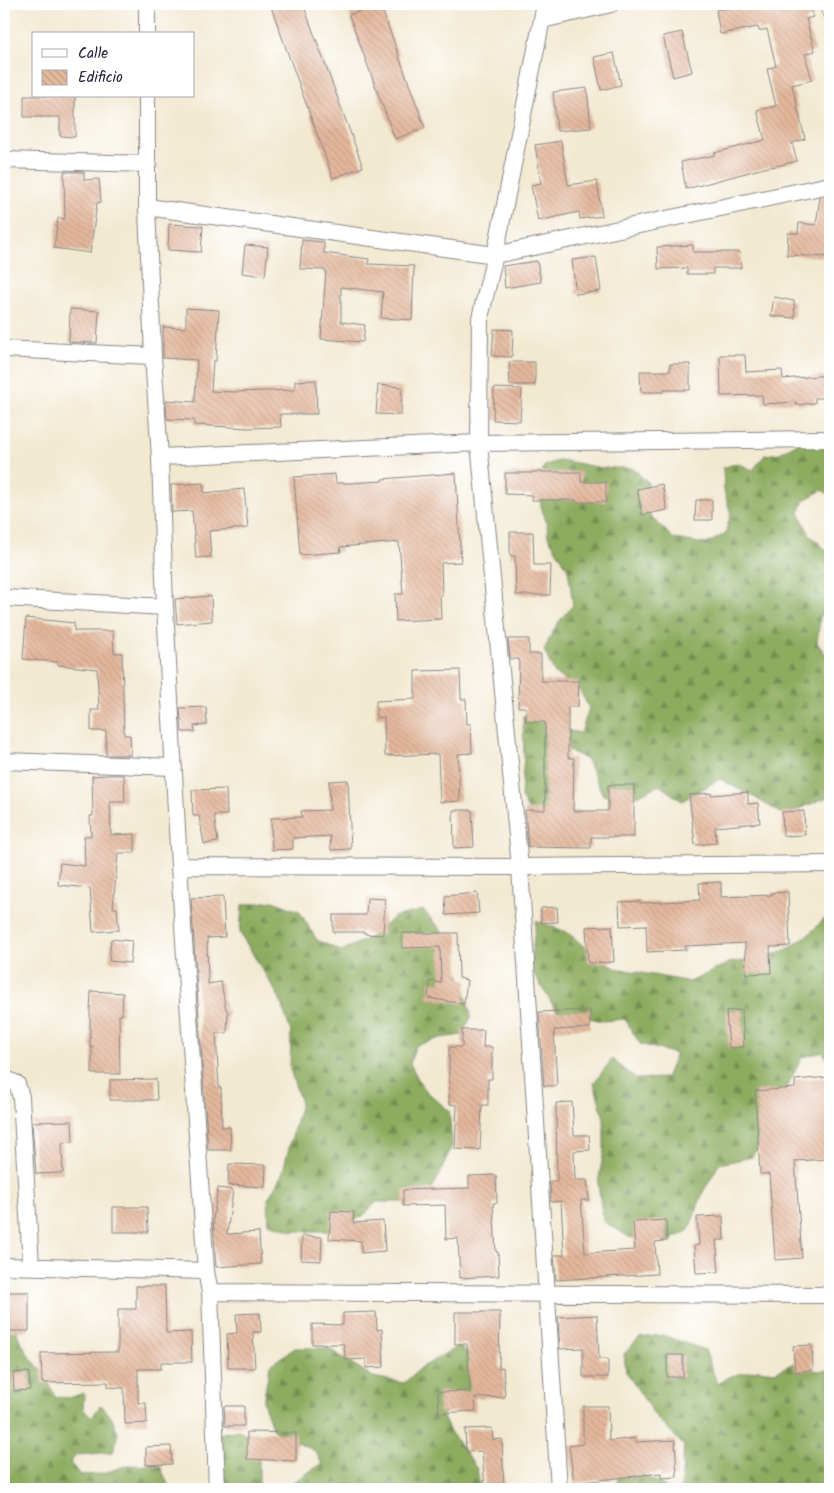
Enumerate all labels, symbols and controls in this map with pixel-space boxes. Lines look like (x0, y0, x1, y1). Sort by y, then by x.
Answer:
legend (32, 32, 195, 98)
text: Calle (78, 42, 108, 66)
text: Edificio (78, 66, 123, 90)

